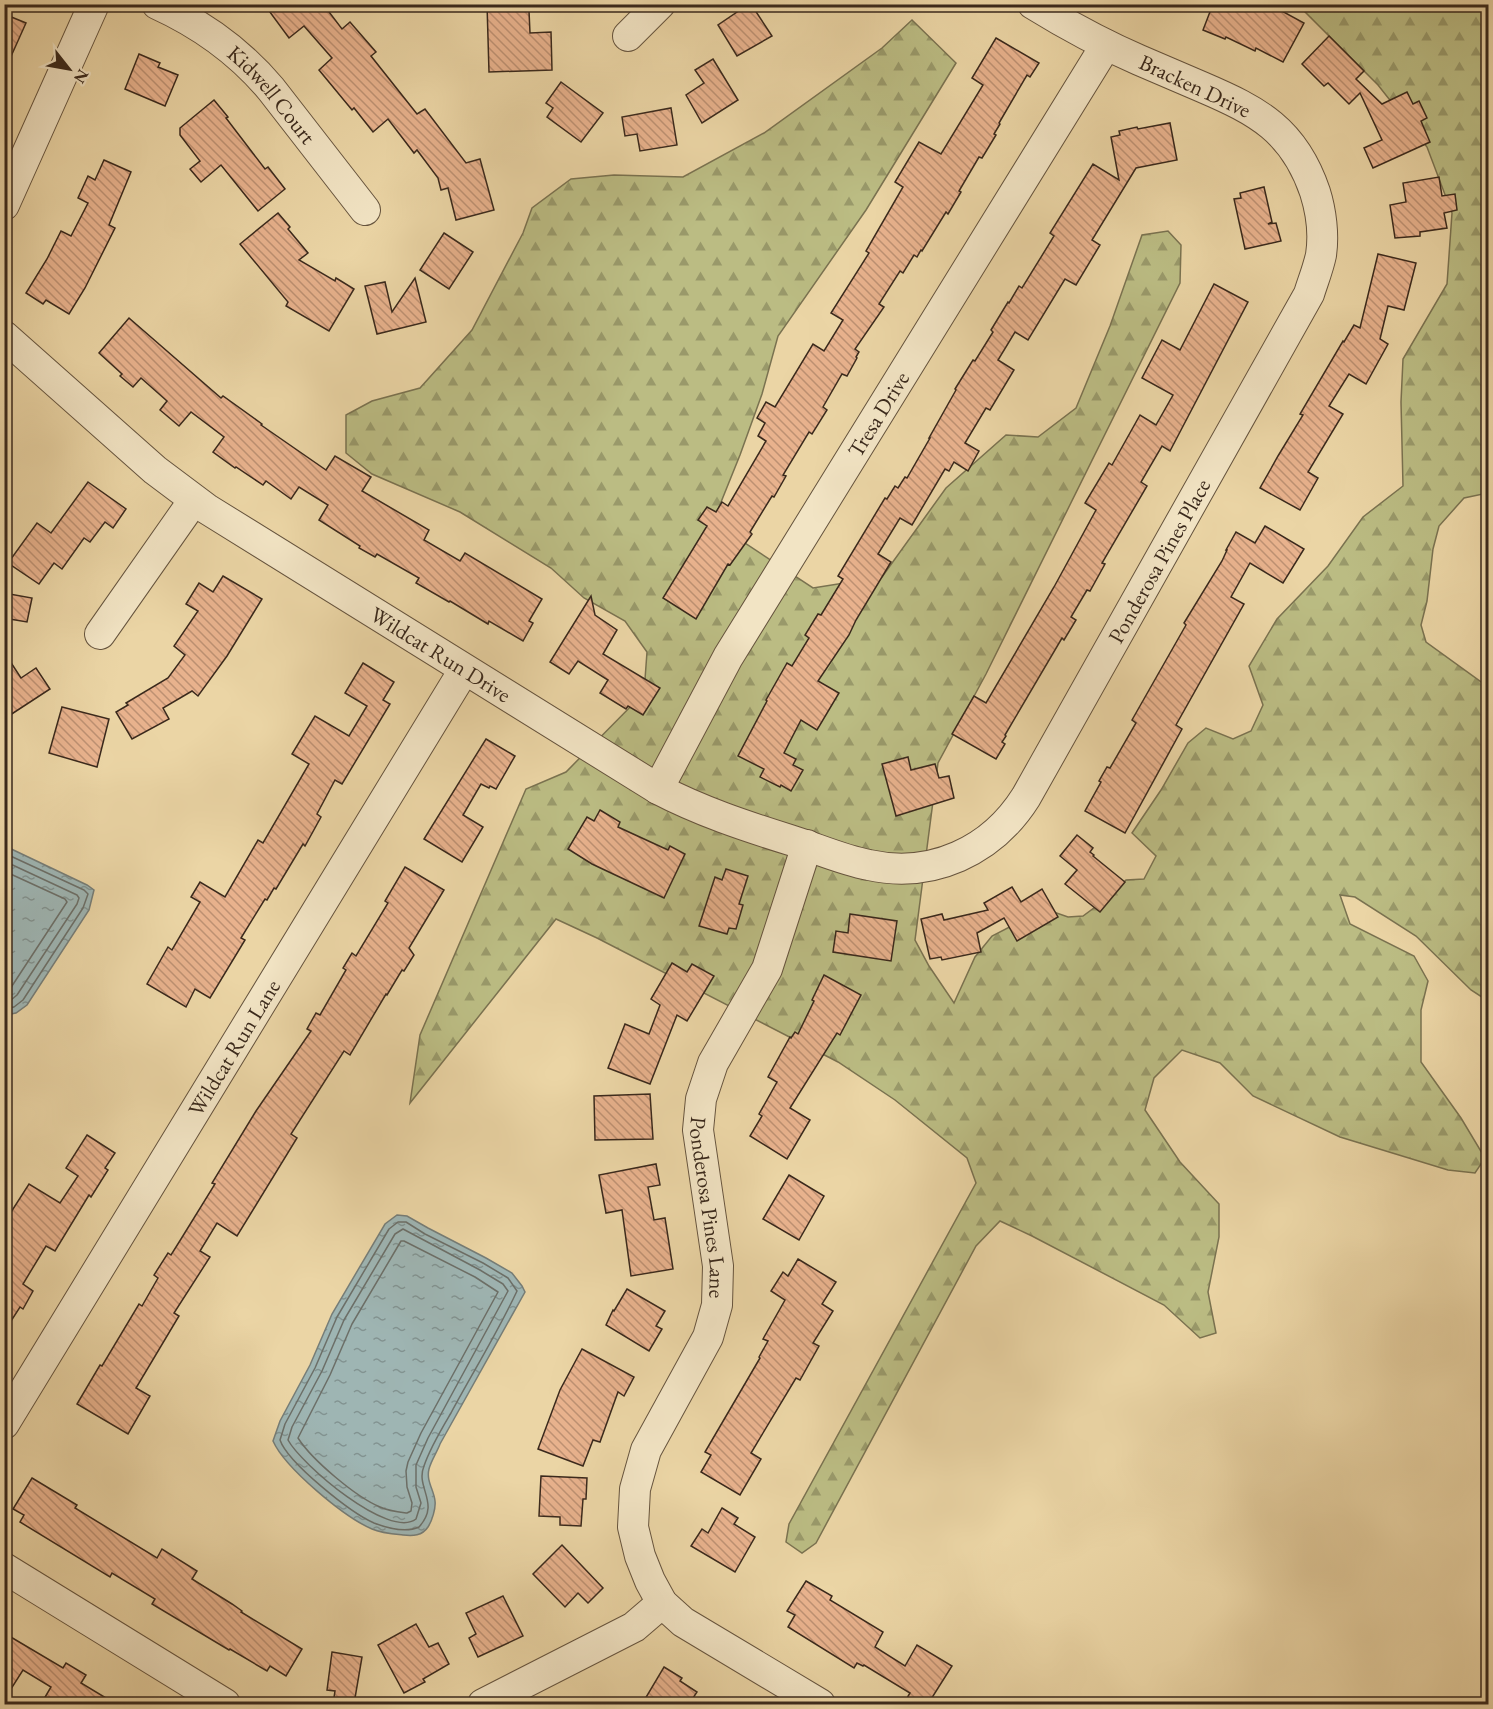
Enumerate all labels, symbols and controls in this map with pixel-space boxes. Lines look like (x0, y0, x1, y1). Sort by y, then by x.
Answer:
street label: Kidwell Court (222, 38, 323, 150)
north arrow (39, 39, 99, 99)
street label: Bracken Drive (1135, 48, 1256, 125)
text: N (69, 66, 94, 87)
street label: Tresa Drive (841, 365, 916, 462)
street label: Ponderosa Pines Place (1101, 473, 1217, 648)
street label: Wildcat Run Drive (365, 599, 517, 709)
street label: Wildcat Run Lane (181, 973, 287, 1121)
street label: Ponderosa Pines Lane (683, 1115, 733, 1299)

